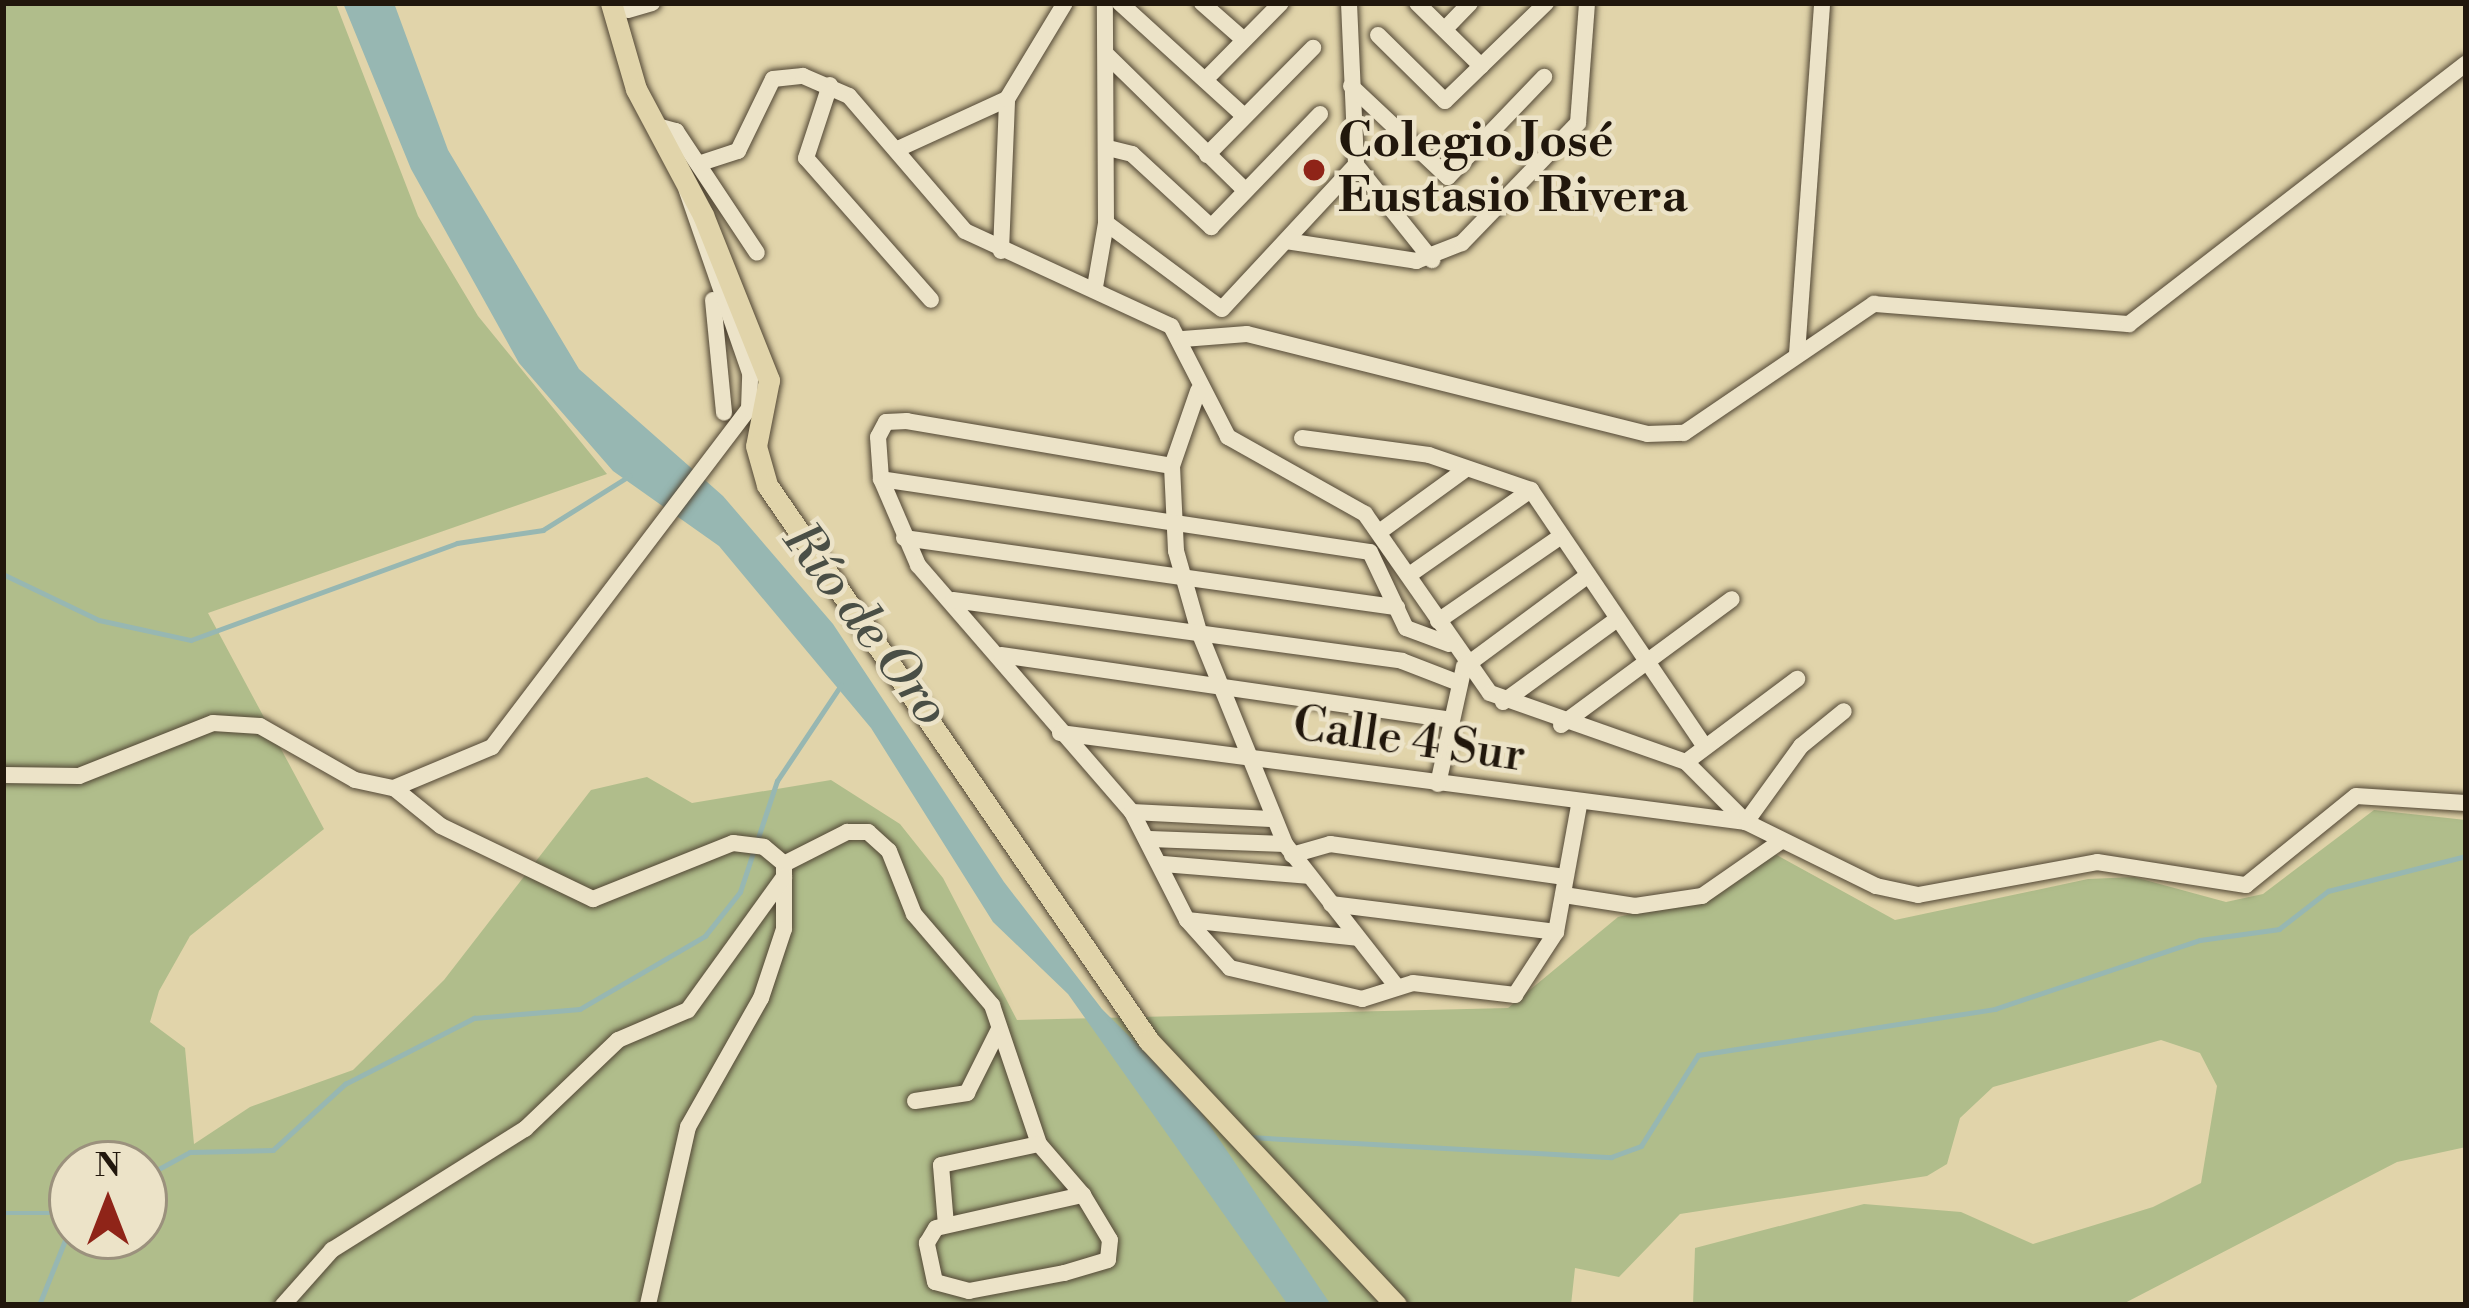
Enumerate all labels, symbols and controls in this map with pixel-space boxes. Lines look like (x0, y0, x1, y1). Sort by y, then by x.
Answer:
place label: Colegio José Eustasio Rivera (1338, 113, 1688, 226)
marker: Colegio José Eustasio Rivera (1301, 157, 1327, 183)
water label: Río de Oro (769, 512, 961, 738)
street label: Calle 4 Sur (1289, 696, 1529, 786)
north arrow (48, 1140, 168, 1260)
text: N (95, 1146, 121, 1187)

